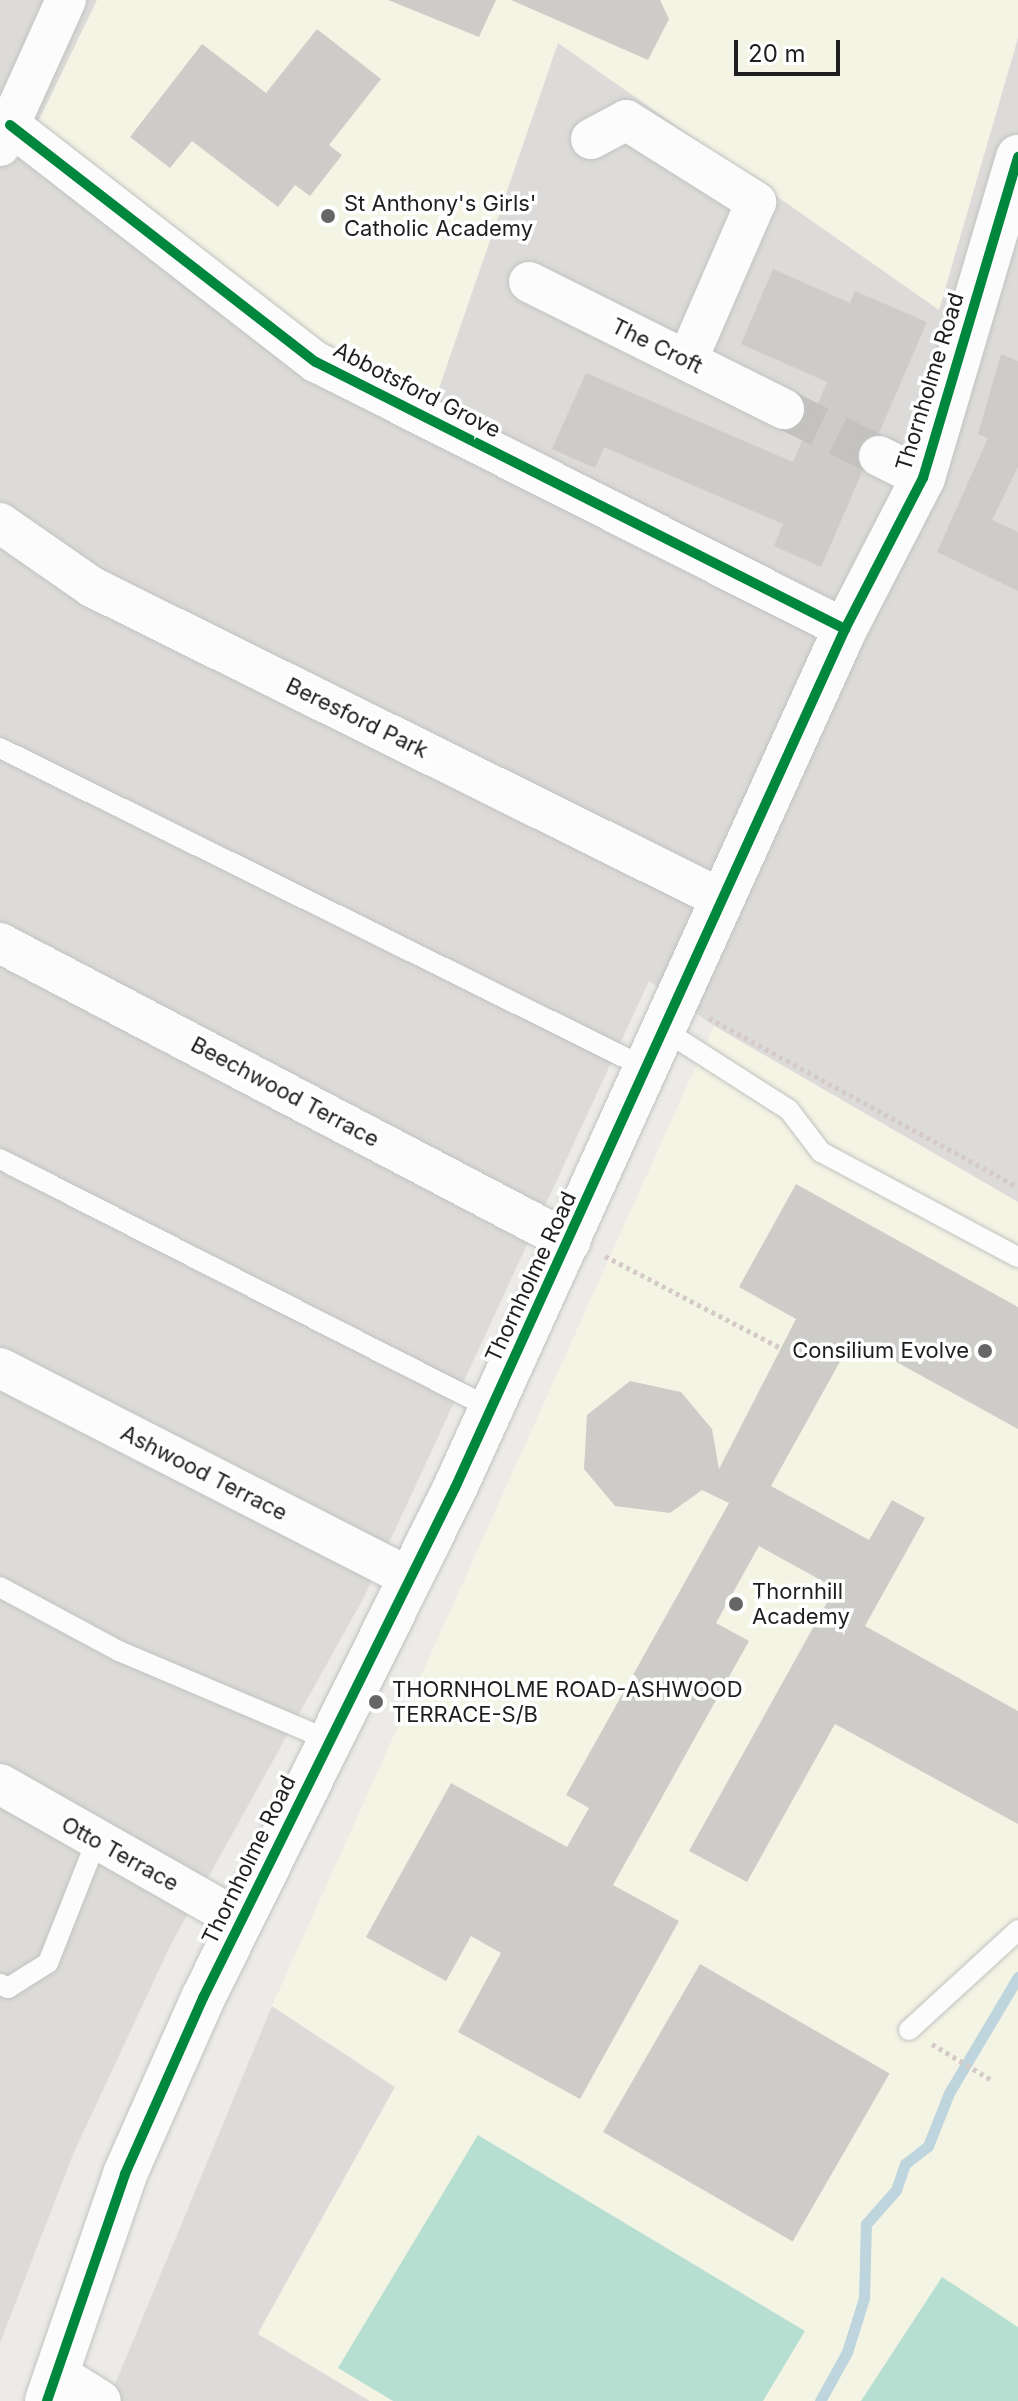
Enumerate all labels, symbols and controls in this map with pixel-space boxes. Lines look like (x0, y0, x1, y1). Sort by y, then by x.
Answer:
scale bar (738, 24, 844, 74)
text: 20 m (748, 39, 806, 68)
place label: St Anthony's Girls' Catholic Academy (344, 190, 536, 242)
marker: St Anthony's Girls' Catholic Academy (319, 207, 337, 225)
street label: Thornholme Road (890, 290, 970, 474)
street label: The Croft (607, 313, 707, 379)
street label: Abbotsford Grove (329, 336, 505, 444)
street label: Beresford Park (282, 672, 432, 764)
street label: Beechwood Terrace (186, 1031, 384, 1153)
street label: Thornholme Road (480, 1188, 582, 1366)
place label: Consilium Evolve (792, 1338, 969, 1364)
marker: Consilium Evolve (976, 1342, 994, 1360)
street label: Ashwood Terrace (116, 1420, 292, 1526)
place label: Thornhill Academy (752, 1578, 850, 1630)
marker: Thornhill Academy (727, 1595, 745, 1613)
place label: THORNHOLME ROAD-ASHWOOD TERRACE-S/B (392, 1676, 743, 1728)
marker: THORNHOLME ROAD-ASHWOOD TERRACE-S/B (367, 1693, 385, 1711)
street label: Thornholme Road (197, 1771, 301, 1949)
street label: Otto Terrace (57, 1811, 183, 1897)

